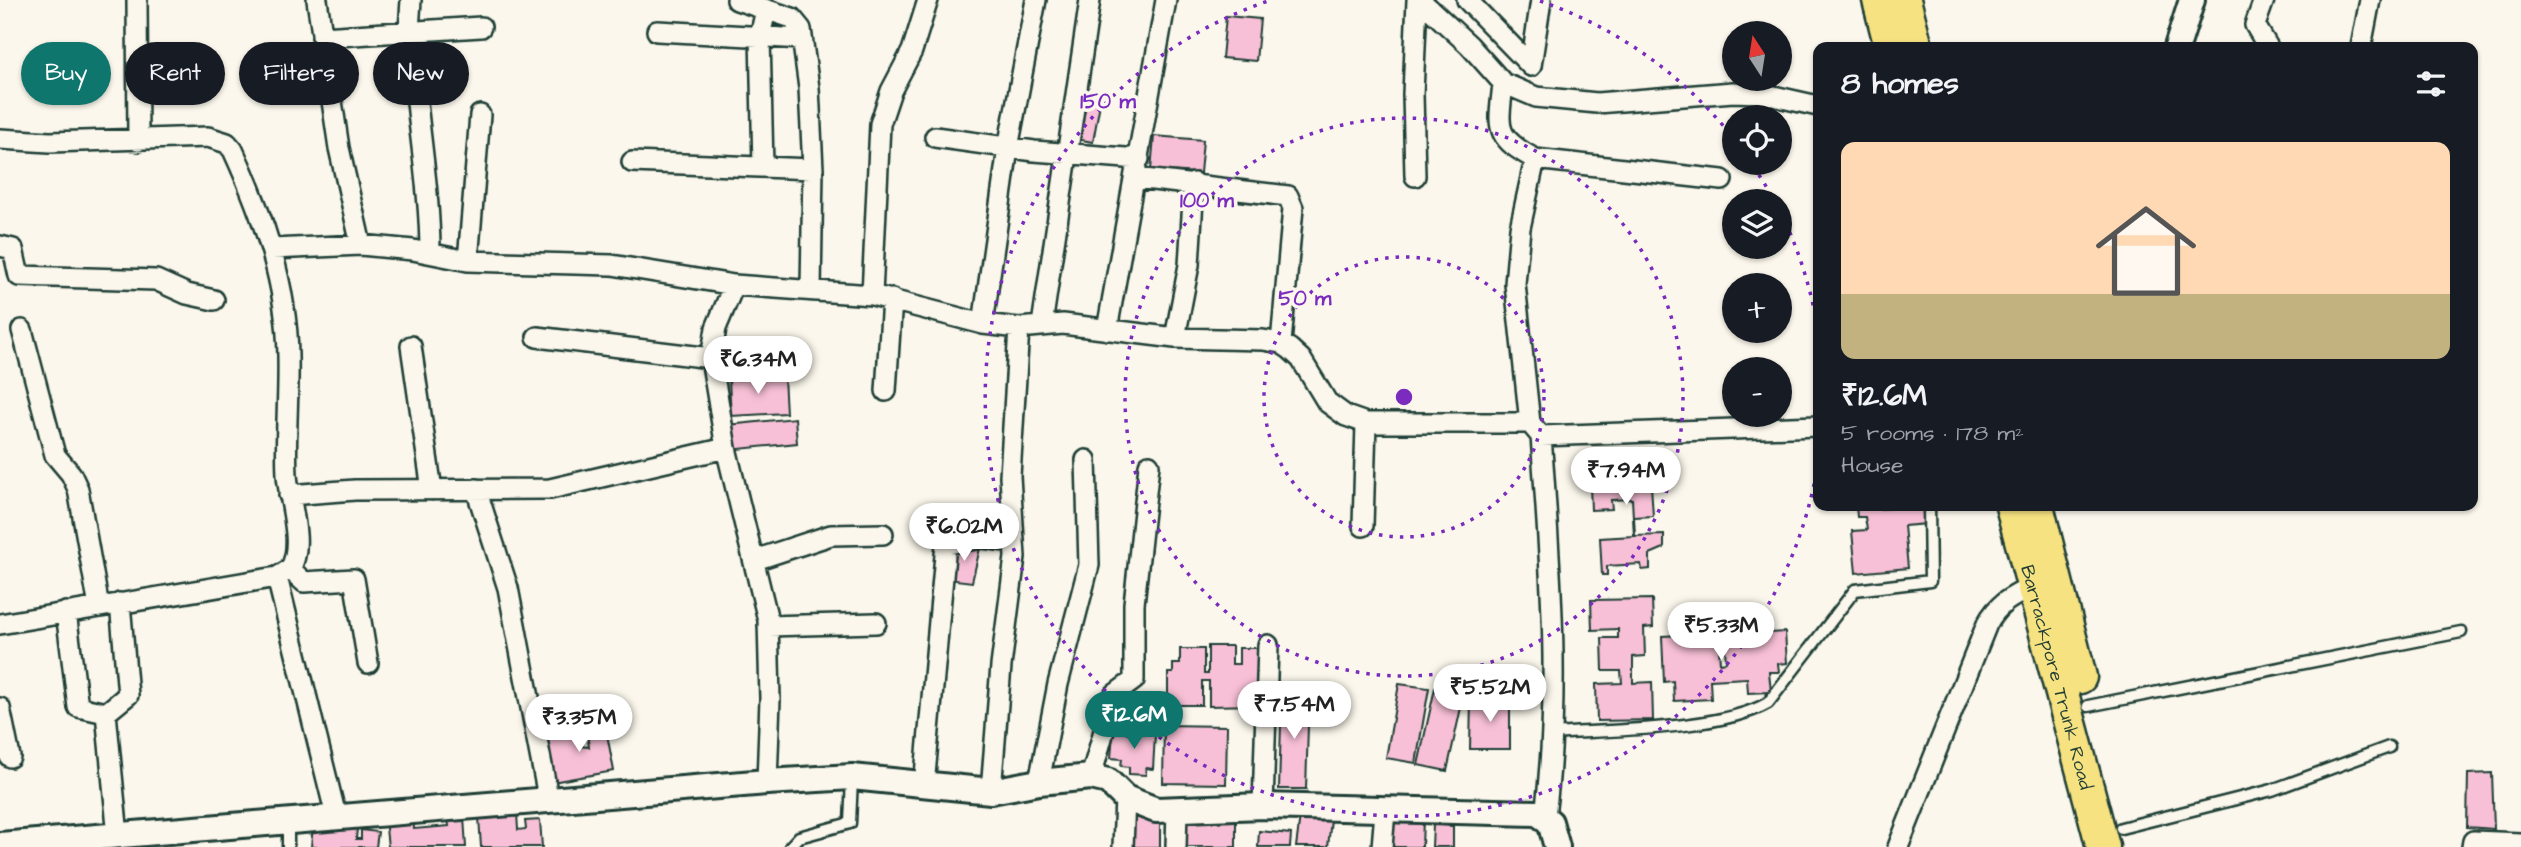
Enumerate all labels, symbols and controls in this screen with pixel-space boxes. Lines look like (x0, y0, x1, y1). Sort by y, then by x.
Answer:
north arrow (1722, 21, 1792, 91)
map controls (1722, 21, 1792, 427)
chip: Buy (21, 42, 111, 105)
chip: Rent (125, 42, 225, 105)
chip: Filters (239, 42, 359, 105)
chip: New (373, 42, 469, 105)
text: 8 homes (1841, 63, 1959, 105)
icon: filters (2412, 65, 2450, 103)
text: 150 m (1080, 87, 1136, 116)
button: locate (1722, 105, 1792, 175)
text: 100 m (1180, 186, 1235, 215)
icon: home (2083, 188, 2209, 314)
button: layers (1722, 189, 1792, 259)
button: + (1722, 273, 1792, 343)
text: 50 m (1279, 284, 1332, 313)
pin: ₹6.34M (701, 336, 815, 396)
text: ₹6.34M (719, 343, 797, 375)
button: − (1722, 357, 1792, 427)
text: ₹12.6M (1841, 375, 1927, 417)
centre of rings (1392, 385, 1416, 409)
text: 5 rooms · 178 m² (1841, 417, 2024, 449)
pin: ₹7.94M (1569, 448, 1683, 507)
text: House (1841, 449, 1904, 481)
text: ₹7.94M (1587, 454, 1665, 486)
pin: ₹6.02M (907, 504, 1021, 563)
text: ₹6.02M (925, 510, 1003, 542)
street label: Barrackpore Trunk Road (2013, 562, 2099, 793)
pin: ₹5.33M (1664, 602, 1778, 662)
text: ₹5.33M (1683, 609, 1759, 641)
pin: ₹5.52M (1433, 664, 1547, 724)
text: ₹5.52M (1449, 671, 1531, 703)
pin: ₹7.54M (1237, 682, 1351, 741)
text: ₹7.54M (1253, 688, 1335, 720)
pin: ₹12.6M (1077, 692, 1191, 751)
pin: ₹3.35M (522, 694, 636, 754)
text: ₹12.6M (1101, 698, 1167, 730)
text: ₹3.35M (541, 701, 617, 733)

